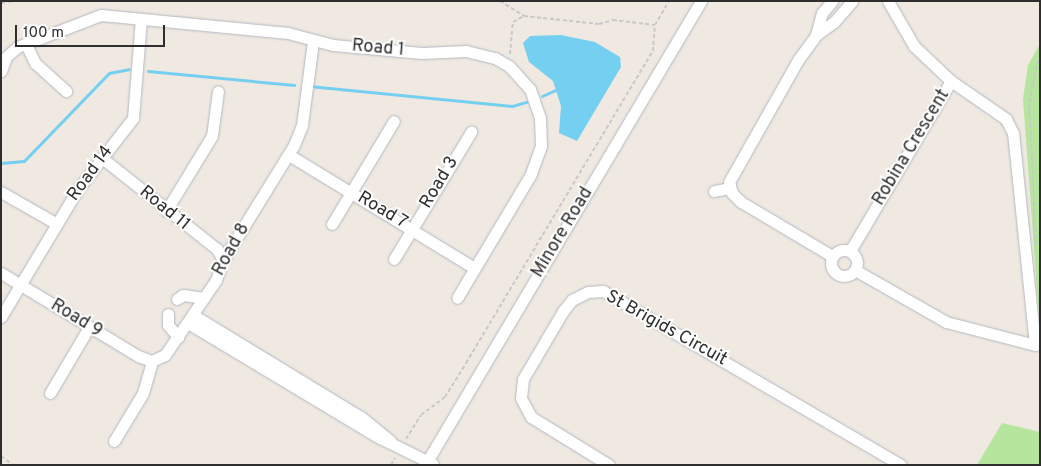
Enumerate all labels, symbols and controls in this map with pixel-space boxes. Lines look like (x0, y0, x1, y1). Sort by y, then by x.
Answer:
scale bar (18, 15, 168, 47)
text: 100 m (23, 24, 64, 43)
street label: Road 1 (351, 36, 405, 62)
street label: Robina Crescent (869, 86, 955, 210)
street label: Road 14 (64, 142, 118, 206)
street label: Road 3 (416, 153, 464, 213)
street label: Road 11 (134, 182, 194, 236)
street label: Minore Road (528, 184, 598, 282)
street label: Road 7 (353, 188, 411, 234)
street label: Road 8 (209, 220, 255, 280)
street label: St Brigids Circuit (601, 287, 731, 371)
street label: Road 9 (46, 295, 106, 343)

